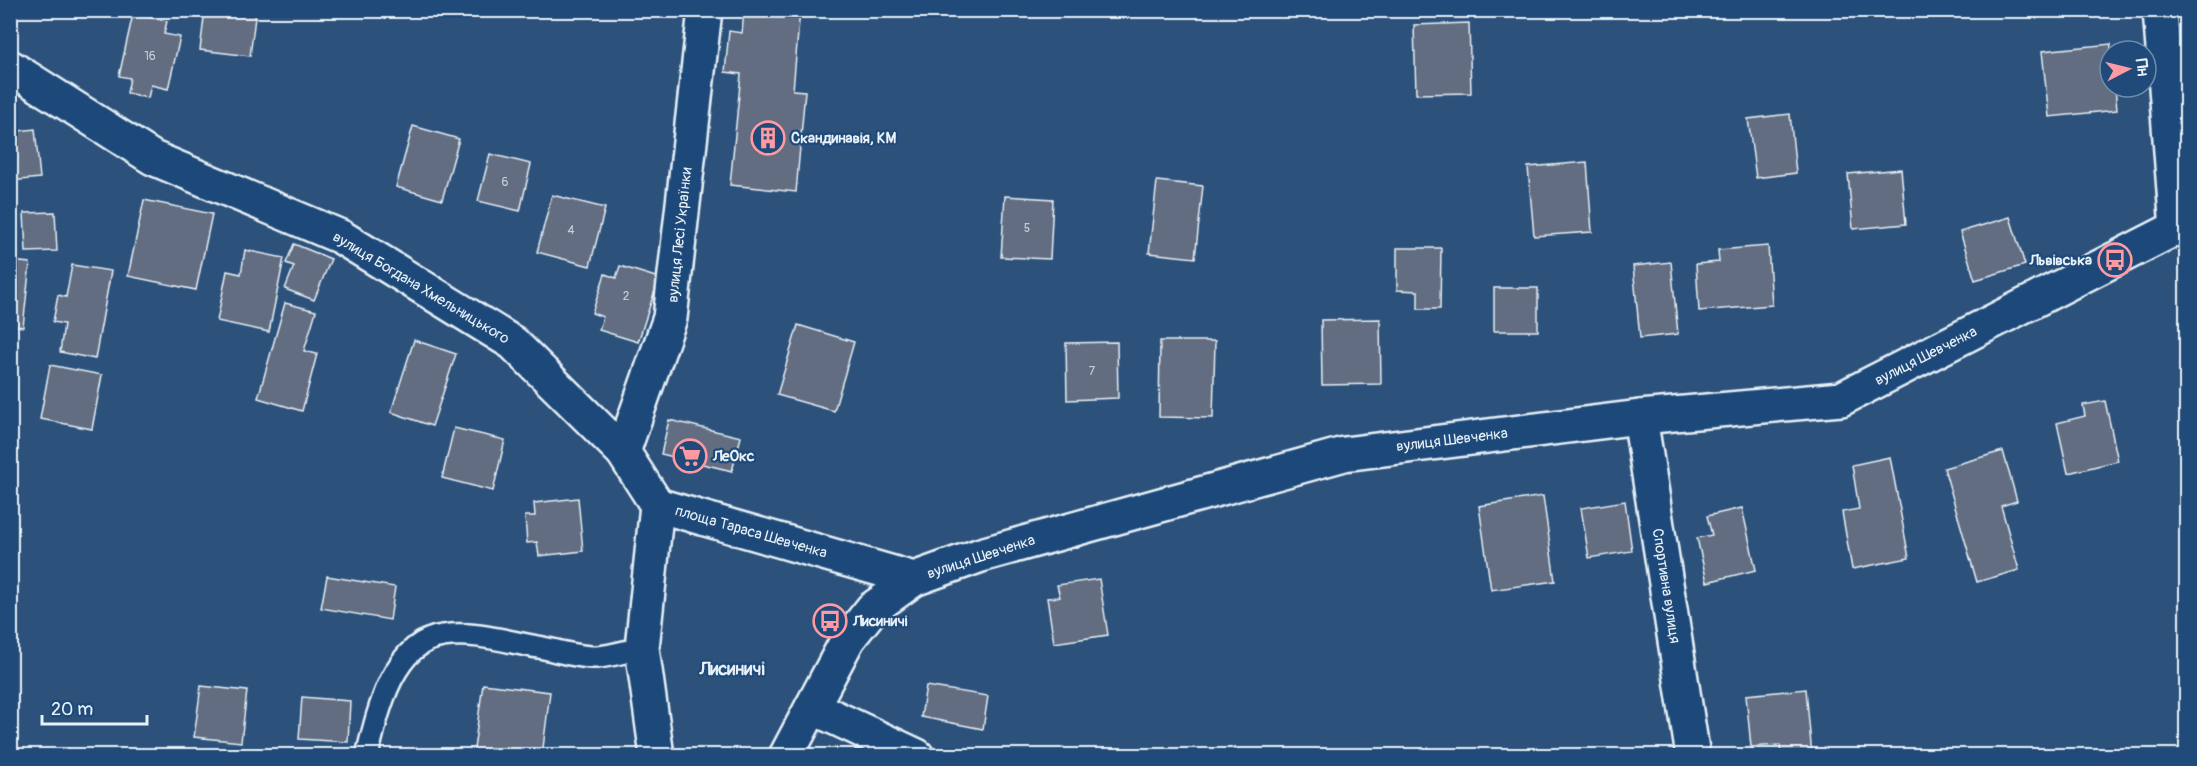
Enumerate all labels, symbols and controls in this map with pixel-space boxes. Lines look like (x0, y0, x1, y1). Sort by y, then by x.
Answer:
north arrow (2098, 39, 2158, 99)
house number: 16 (144, 49, 156, 64)
text: Пн (2131, 57, 2153, 77)
building icon: Скандинавія, КМ (750, 120, 786, 156)
place label: Скандинавія, КМ (791, 129, 896, 148)
street label: вулиця Лесі Українки (663, 166, 697, 304)
house number: 6 (502, 175, 509, 190)
house number: 5 (1024, 221, 1030, 236)
house number: 4 (568, 223, 575, 238)
street label: вулиця Богдана Хмельницького (329, 228, 513, 348)
bus stop icon: Львівська (2097, 242, 2133, 278)
place label: Львівська (2028, 251, 2092, 270)
house number: 2 (623, 289, 630, 304)
street label: вулиця Шевченка (1872, 322, 1980, 390)
house number: 7 (1089, 364, 1096, 379)
street label: вулиця Шевченка (1395, 424, 1509, 456)
supermarket icon: ЛеОкс (672, 438, 708, 474)
place label: ЛеОкс (712, 447, 755, 466)
street label: площа Тараса Шевченка (673, 501, 829, 563)
street label: Спортивна вулиця (1648, 527, 1684, 645)
street label: вулиця Шевченка (925, 531, 1037, 583)
bus stop icon: Лисиничі (812, 603, 848, 639)
place label: Лисиничі (852, 612, 908, 631)
district label: Лисиничі (698, 658, 765, 681)
scale bar (42, 688, 147, 726)
text: 20 m (51, 698, 93, 721)

